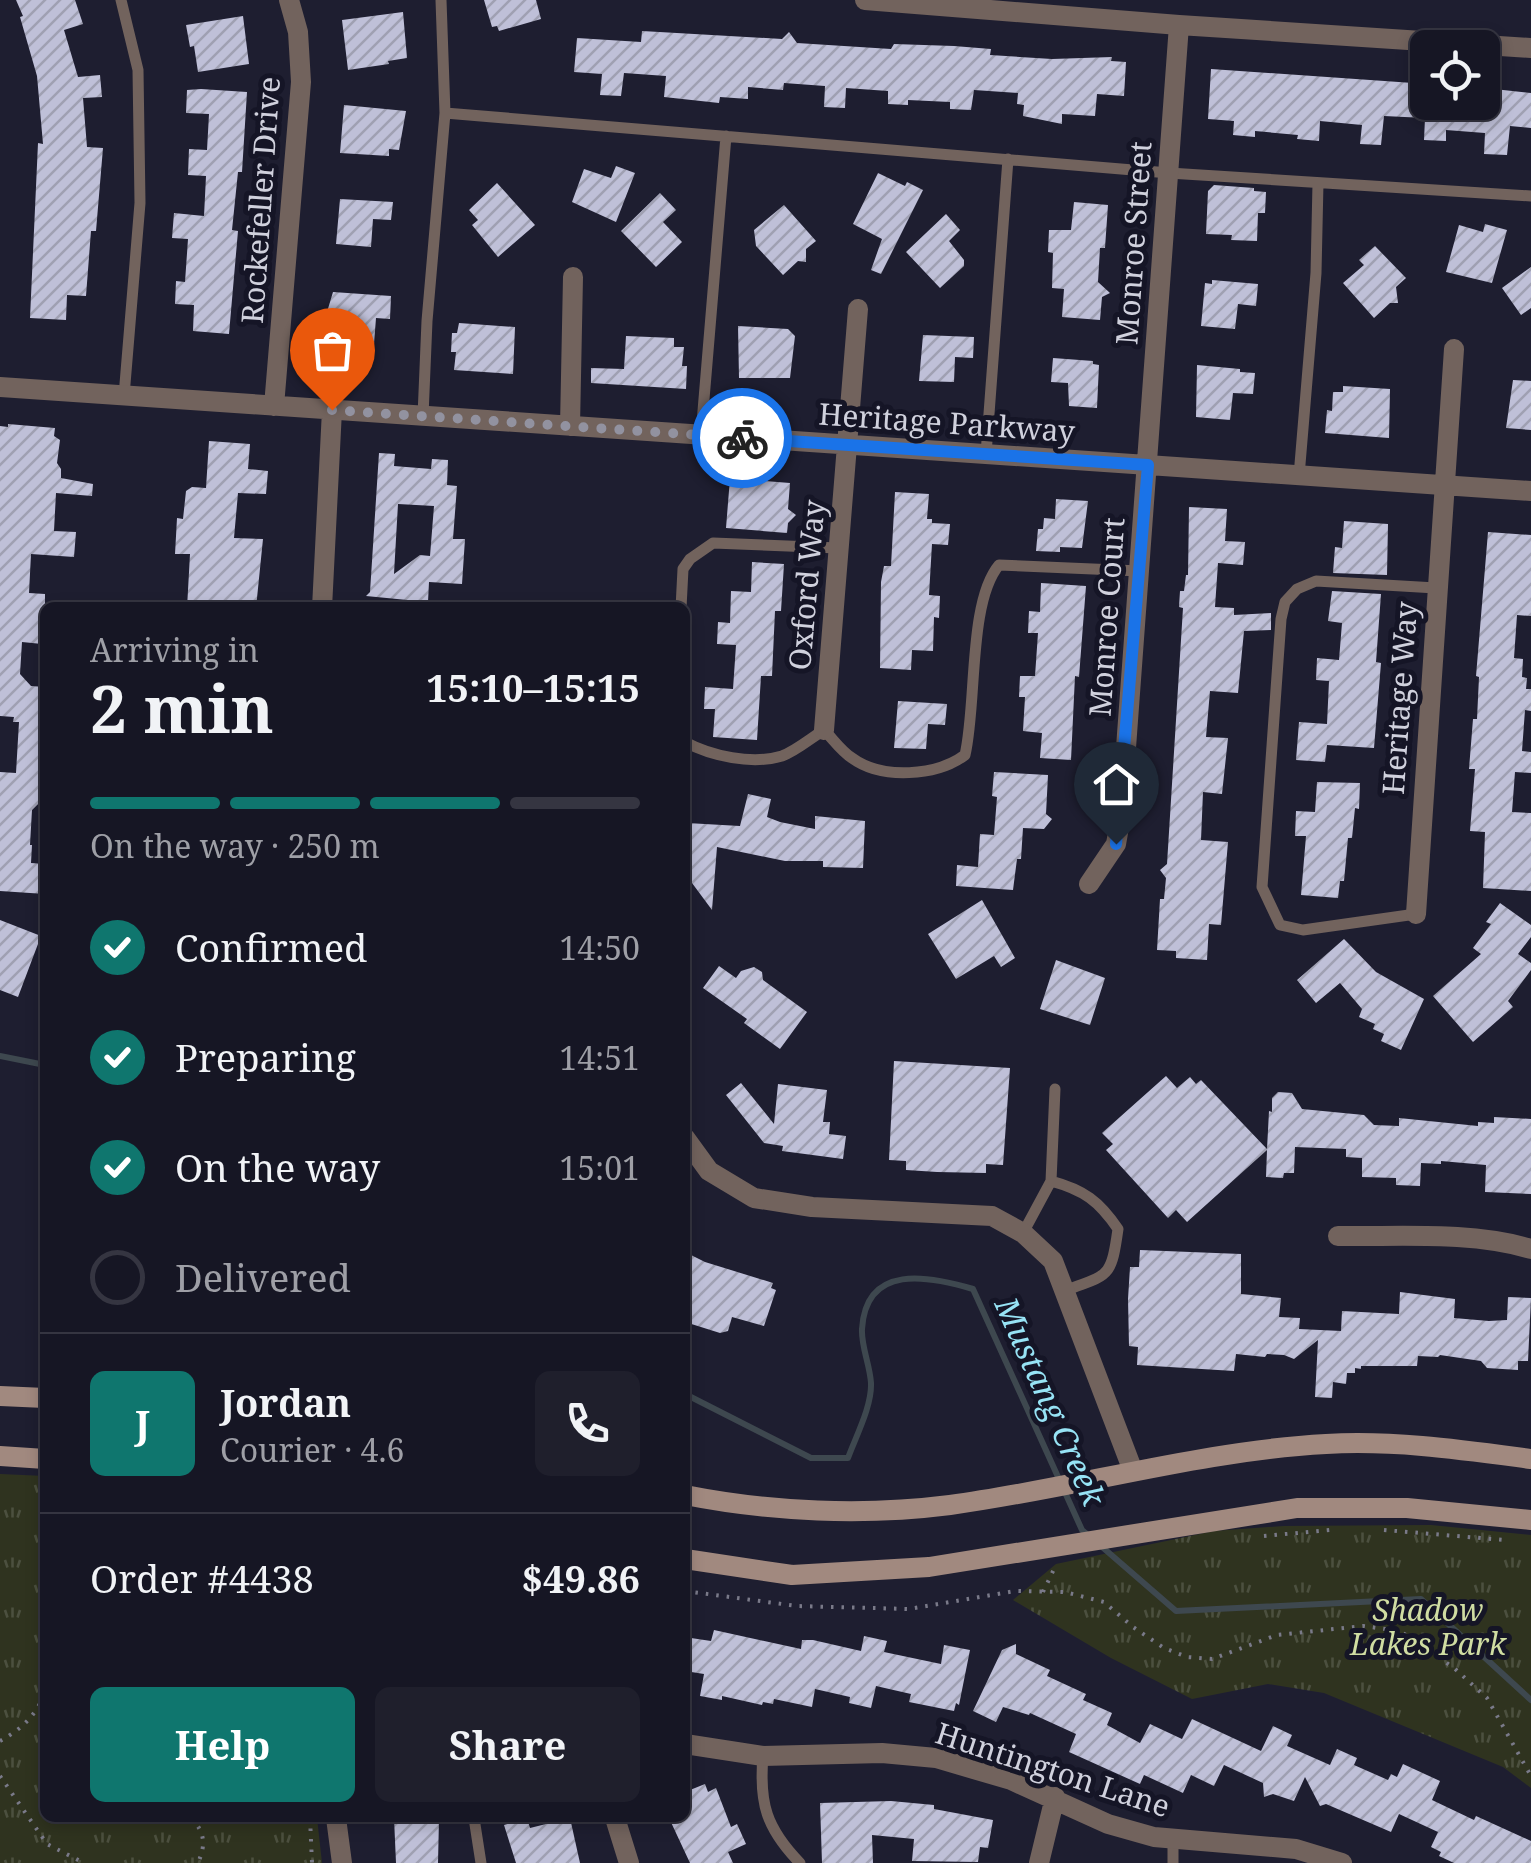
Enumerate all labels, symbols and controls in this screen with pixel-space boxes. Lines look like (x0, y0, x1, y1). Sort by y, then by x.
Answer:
map controls (1410, 30, 1500, 120)
button: locate (1410, 30, 1500, 120)
street label: Rockefeller Drive (231, 75, 289, 325)
street label: Monroe Street (1105, 140, 1161, 346)
pin (290, 308, 375, 411)
icon: bag (305, 323, 360, 378)
courier (692, 388, 792, 488)
street label: Heritage Parkway (817, 393, 1077, 451)
icon: bike (715, 411, 770, 466)
street label: Oxford Way (778, 498, 834, 672)
street label: Monroe Court (1079, 516, 1133, 718)
street label: Heritage Way (1372, 600, 1426, 796)
text: Arriving in (90, 628, 259, 671)
text: 15:10–15:15 (426, 661, 640, 713)
text: 2 min (90, 664, 274, 752)
pin (1074, 742, 1159, 845)
icon: home (1089, 757, 1144, 812)
text: On the way · 250 m (90, 824, 380, 867)
icon: check (90, 920, 145, 975)
text: Confirmed (175, 921, 367, 973)
text: 14:50 (559, 926, 640, 969)
icon: check (90, 1030, 145, 1085)
text: Preparing (175, 1031, 356, 1083)
text: 14:51 (559, 1036, 640, 1079)
icon: check (90, 1140, 145, 1195)
text: On the way (175, 1141, 380, 1193)
text: 15:01 (559, 1146, 640, 1189)
text: Delivered (175, 1251, 351, 1303)
water label: Mustang Creek (985, 1289, 1117, 1514)
button: phone (535, 1371, 640, 1476)
text: Jordan (220, 1376, 351, 1428)
text: J (135, 1397, 150, 1449)
text: Courier · 4.6 (220, 1428, 404, 1471)
text: Order #4438 (90, 1552, 314, 1604)
text: $49.86 (521, 1552, 640, 1604)
park label: Shadow Lakes Park (1349, 1589, 1507, 1664)
button: Help (90, 1687, 355, 1802)
button: Share (375, 1687, 640, 1802)
street label: Huntington Lane (931, 1712, 1175, 1826)

